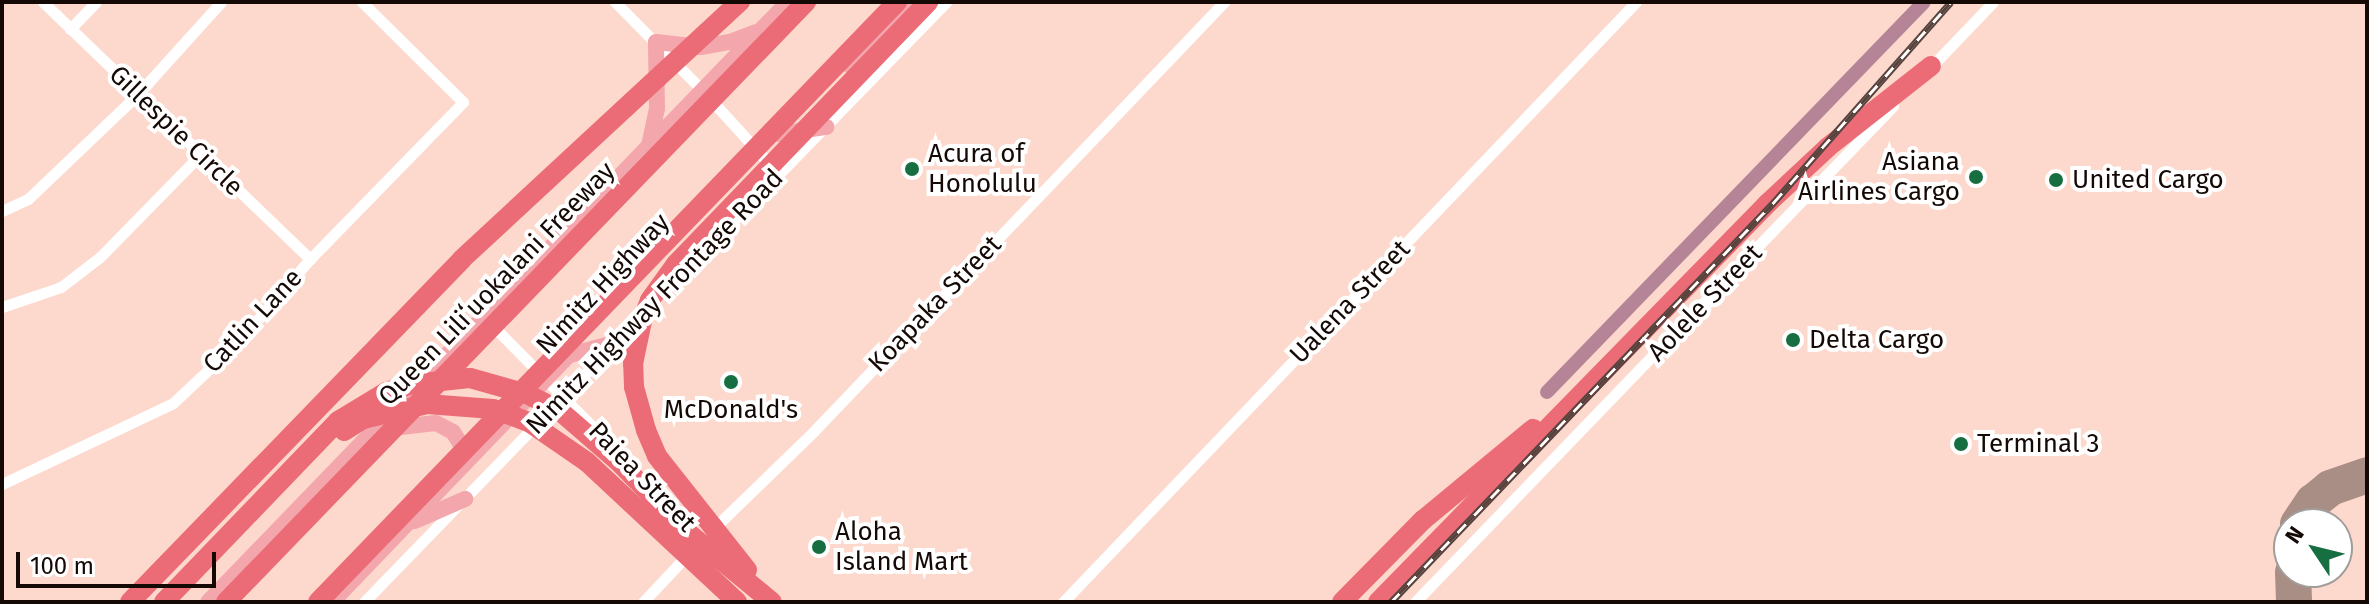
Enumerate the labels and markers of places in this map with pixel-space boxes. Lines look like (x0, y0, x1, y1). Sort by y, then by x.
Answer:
place label: Acura of Honolulu (928, 138, 1037, 200)
place label: Asiana Airlines Cargo (1798, 146, 1960, 208)
marker: Acura of Honolulu (903, 160, 921, 178)
place label: United Cargo (2072, 164, 2224, 196)
marker: Asiana Airlines Cargo (1967, 168, 1985, 186)
marker: United Cargo (2047, 171, 2065, 189)
place label: Delta Cargo (1809, 324, 1944, 356)
marker: Delta Cargo (1784, 331, 1802, 349)
marker: McDonald's (722, 373, 740, 391)
place label: McDonald's (664, 394, 798, 426)
place label: Terminal 3 (1977, 428, 2099, 460)
marker: Terminal 3 (1952, 435, 1970, 453)
place label: Aloha Island Mart (835, 516, 968, 578)
marker: Aloha Island Mart (810, 538, 828, 556)

